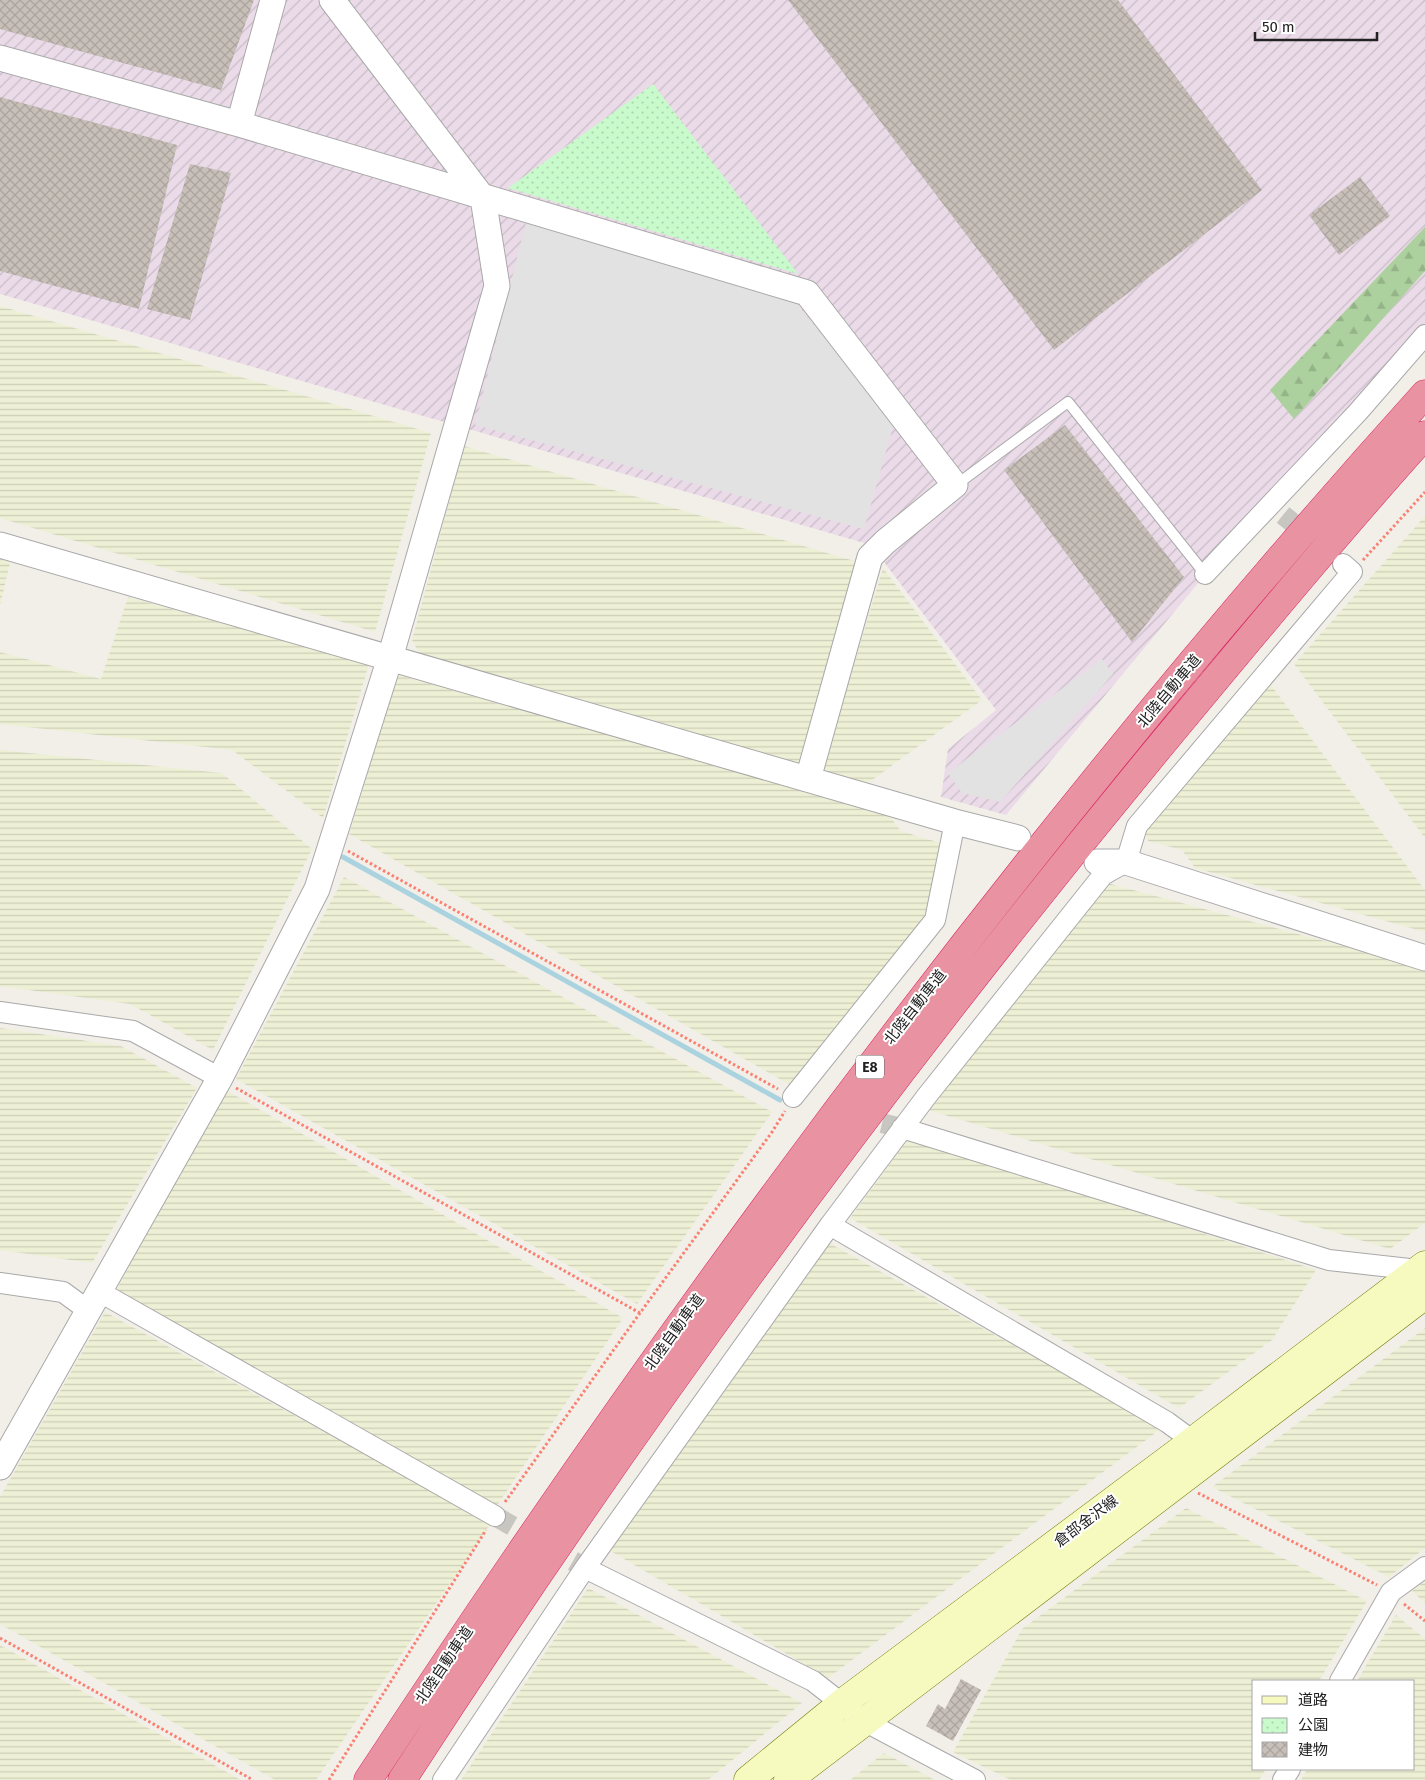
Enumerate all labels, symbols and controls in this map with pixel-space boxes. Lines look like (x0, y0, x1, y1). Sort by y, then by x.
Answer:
scale bar (1255, 10, 1378, 42)
text: 50 m (1262, 18, 1295, 36)
street label: 北陸自動車道 (1133, 651, 1205, 731)
street label: 北陸自動車道 (880, 966, 950, 1048)
road number: E8 (856, 1056, 884, 1078)
street label: 北陸自動車道 (640, 1290, 708, 1374)
street label: 倉部金沢線 (1051, 1491, 1121, 1551)
street label: 北陸自動車道 (411, 1623, 477, 1707)
legend (1252, 1680, 1415, 1770)
text: 道路 (1298, 1691, 1328, 1709)
text: 公園 (1298, 1716, 1328, 1734)
text: 建物 (1298, 1741, 1328, 1759)

